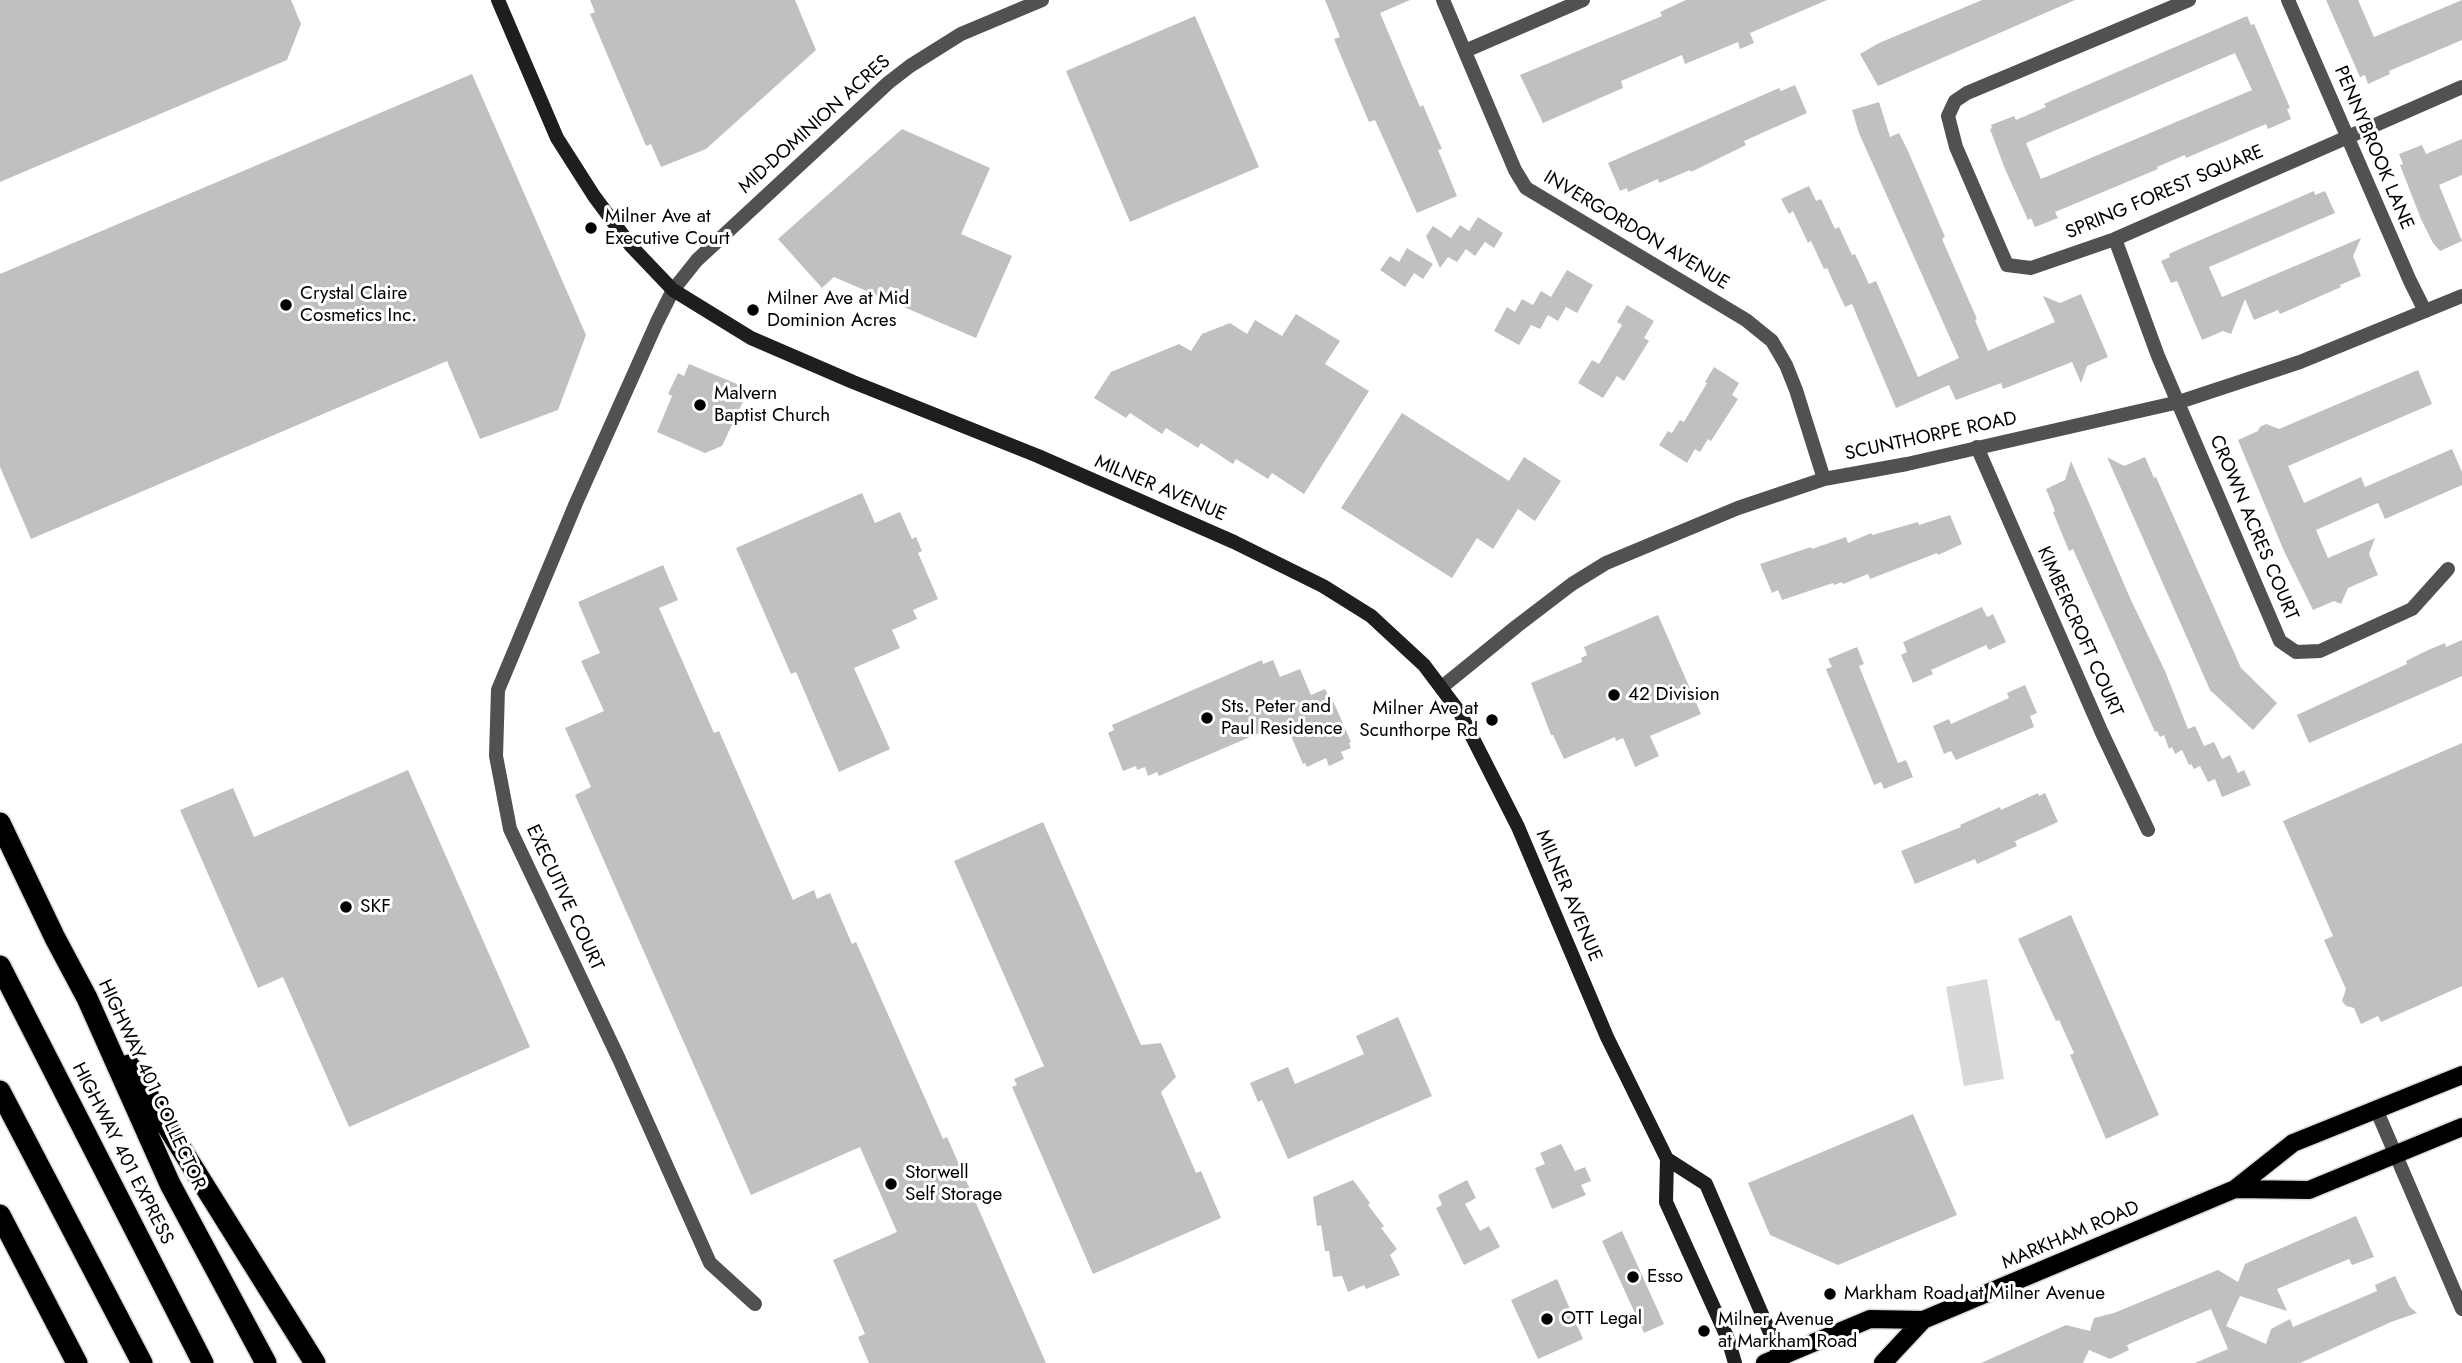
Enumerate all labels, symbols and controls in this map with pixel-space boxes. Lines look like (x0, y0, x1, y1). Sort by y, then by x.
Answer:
street label: MID-DOMINION ACRES (734, 51, 896, 199)
street label: PENNYBROOK LANE (2328, 63, 2418, 233)
street label: SPRING FOREST SQUARE (2063, 141, 2267, 245)
street label: INVERGORDON AVENUE (1539, 167, 1733, 295)
place label: Milner Ave at Executive Court (605, 206, 729, 250)
marker: Milner Ave at Executive Court (583, 220, 599, 236)
place label: Crystal Claire Cosmetics Inc. (300, 283, 417, 327)
place label: Milner Ave at Mid Dominion Acres (767, 288, 909, 332)
marker: Crystal Claire Cosmetics Inc. (278, 297, 294, 313)
marker: Milner Ave at Mid Dominion Acres (745, 302, 761, 318)
place label: Malvern Baptist Church (714, 383, 830, 427)
marker: Malvern Baptist Church (692, 397, 708, 413)
street label: SCUNTHORPE ROAD (1843, 408, 2019, 466)
street label: CROWN ACRES COURT (2204, 432, 2302, 624)
street label: MILNER AVENUE (1091, 451, 1229, 527)
street label: KIMBERCROFT COURT (2031, 543, 2127, 721)
place label: 42 Division (1628, 684, 1720, 706)
marker: 42 Division (1606, 687, 1622, 703)
place label: Sts. Peter and Paul Residence (1221, 696, 1343, 740)
place label: Milner Ave at Scunthorpe Rd (1359, 698, 1478, 742)
marker: Sts. Peter and Paul Residence (1199, 710, 1215, 726)
marker: Milner Ave at Scunthorpe Rd (1484, 712, 1500, 728)
street label: EXECUTIVE COURT (520, 822, 608, 974)
street label: MILNER AVENUE (1530, 827, 1606, 965)
place label: SKF (360, 896, 391, 918)
marker: SKF (338, 899, 354, 915)
street label: HIGHWAY 401 COLLECTOR (92, 976, 210, 1194)
street label: HIGHWAY 401 EXPRESS (66, 1059, 178, 1249)
place label: Storwell Self Storage (905, 1162, 1002, 1206)
marker: Storwell Self Storage (883, 1176, 899, 1192)
street label: MARKHAM ROAD (1999, 1197, 2143, 1275)
place label: Esso (1647, 1266, 1683, 1288)
marker: Esso (1625, 1269, 1641, 1285)
place label: Markham Road at Milner Avenue (1844, 1283, 2105, 1305)
marker: Markham Road at Milner Avenue (1822, 1286, 1838, 1302)
place label: OTT Legal (1561, 1308, 1642, 1330)
place label: Milner Avenue at Markham Road (1718, 1309, 1857, 1353)
marker: OTT Legal (1539, 1311, 1555, 1327)
marker: Milner Avenue at Markham Road (1696, 1323, 1712, 1339)

